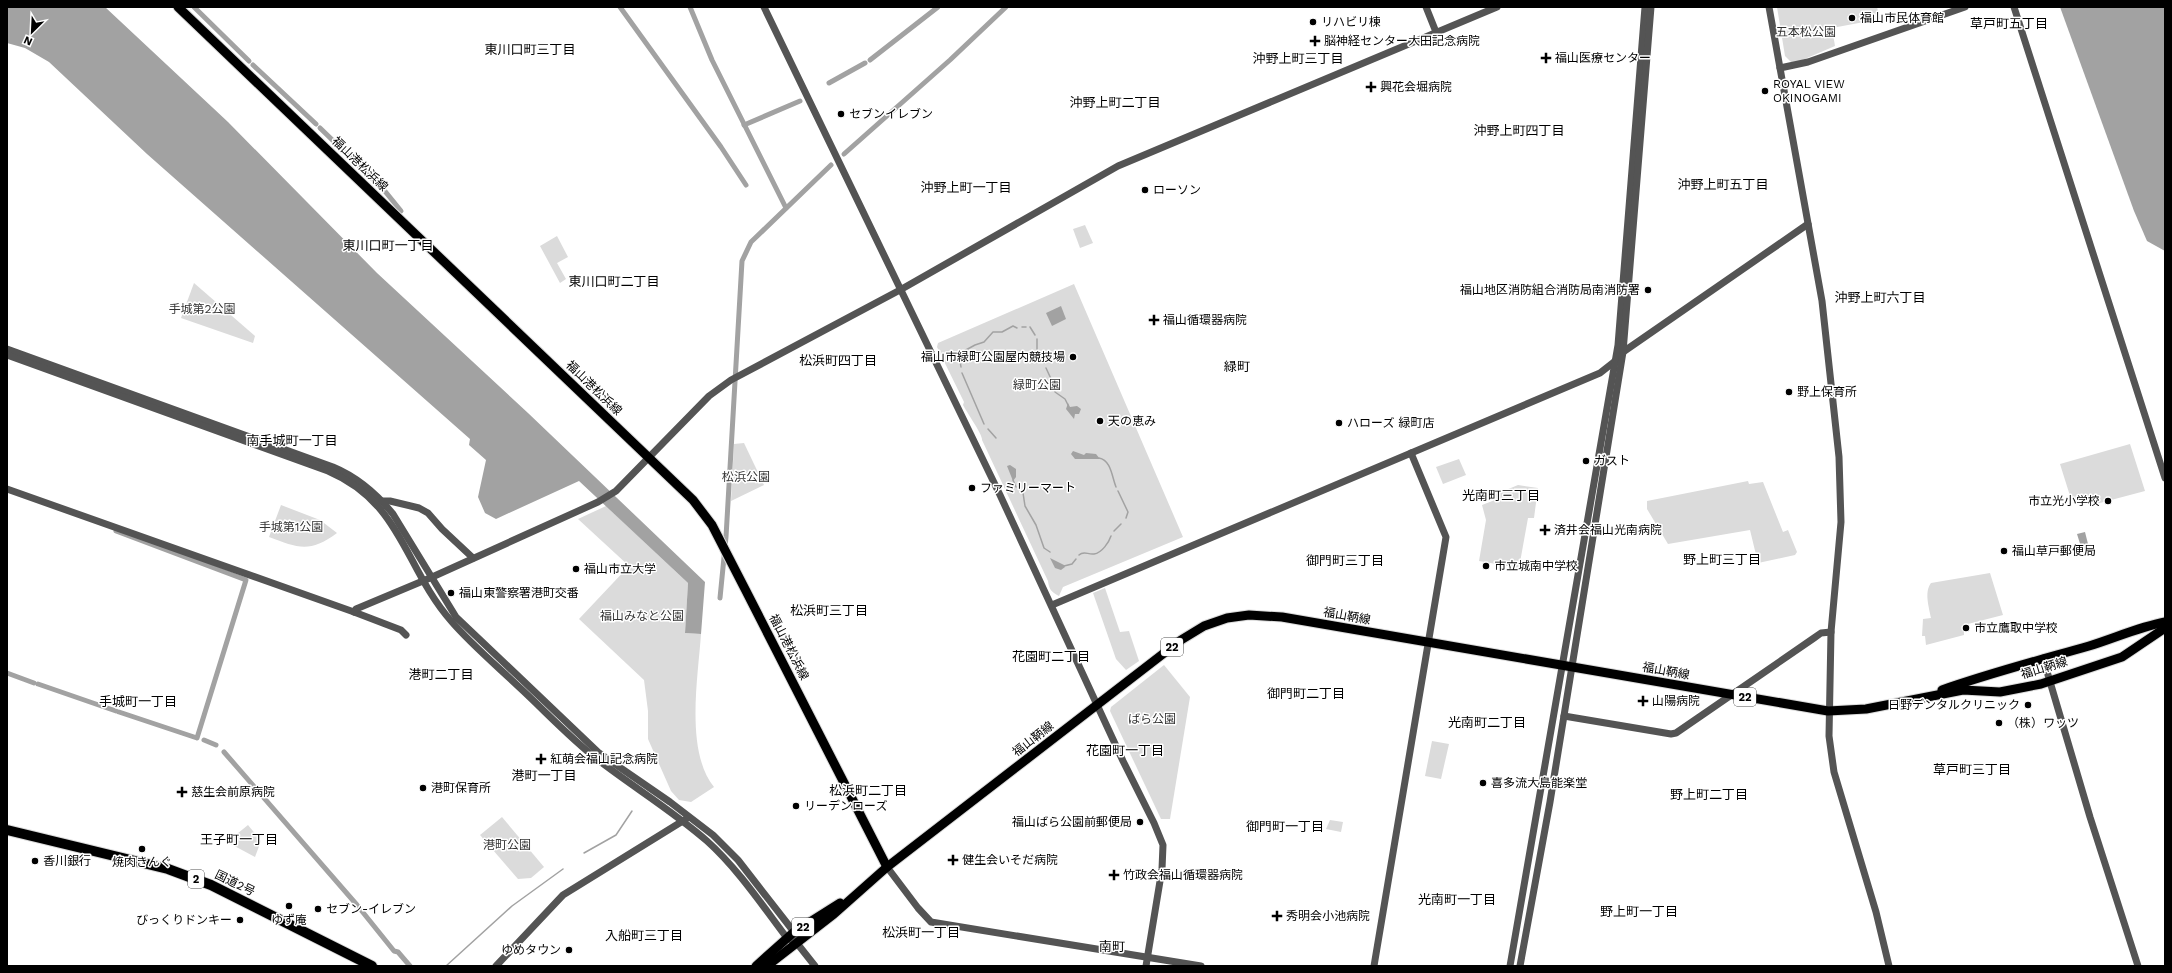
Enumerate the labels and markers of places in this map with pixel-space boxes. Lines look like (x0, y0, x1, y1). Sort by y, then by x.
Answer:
place label: 福山市民体育館 (1860, 11, 1944, 25)
marker: 福山市民体育館 (1847, 13, 1857, 23)
place label: リハビリ棟 (1321, 15, 1381, 29)
marker: リハビリ棟 (1308, 17, 1318, 27)
place label: 脳神経センター大田記念病院 (1324, 34, 1480, 48)
marker: 脳神経センター大田記念病院 (1309, 35, 1321, 47)
place label: 福山医療センター (1555, 51, 1651, 65)
marker: 福山医療センター (1540, 52, 1552, 64)
place label: ROYAL VIEW OKINOGAMI (1773, 77, 1845, 105)
place label: 興花会堀病院 (1380, 80, 1452, 94)
marker: 興花会堀病院 (1365, 81, 1377, 93)
marker: ROYAL VIEW OKINOGAMI (1760, 86, 1770, 96)
place label: セブンイレブン (849, 107, 933, 121)
marker: セブンイレブン (836, 109, 846, 119)
place label: ローソン (1153, 183, 1201, 197)
marker: ローソン (1140, 185, 1150, 195)
place label: 福山地区消防組合消防局南消防署 (1460, 283, 1640, 297)
marker: 福山地区消防組合消防局南消防署 (1643, 285, 1653, 295)
place label: 福山循環器病院 (1163, 313, 1247, 327)
marker: 福山循環器病院 (1148, 314, 1160, 326)
place label: 福山市緑町公園屋内競技場 (921, 350, 1065, 364)
marker: 福山市緑町公園屋内競技場 (1068, 352, 1078, 362)
place label: 野上保育所 (1797, 385, 1857, 399)
marker: 野上保育所 (1784, 387, 1794, 397)
place label: 天の恵み (1108, 414, 1156, 428)
marker: 天の恵み (1095, 416, 1105, 426)
place label: ハローズ 緑町店 (1347, 416, 1435, 430)
marker: ハローズ 緑町店 (1334, 418, 1344, 428)
place label: ガスト (1594, 454, 1630, 468)
marker: ガスト (1581, 456, 1591, 466)
place label: ファミリーマート (980, 481, 1076, 495)
marker: ファミリーマート (967, 483, 977, 493)
place label: 市立光小学校 (2028, 494, 2100, 508)
marker: 市立光小学校 (2103, 496, 2113, 506)
place label: 済井会福山光南病院 (1554, 523, 1662, 537)
marker: 済井会福山光南病院 (1539, 524, 1551, 536)
place label: 福山草戸郵便局 (2012, 544, 2096, 558)
marker: 福山草戸郵便局 (1999, 546, 2009, 556)
place label: 市立城南中学校 (1494, 559, 1578, 573)
marker: 市立城南中学校 (1481, 561, 1491, 571)
place label: 福山市立大学 (584, 562, 656, 576)
marker: 福山市立大学 (571, 564, 581, 574)
place label: 福山東警察署港町交番 (459, 586, 579, 600)
marker: 福山東警察署港町交番 (446, 588, 456, 598)
place label: 市立鷹取中学校 (1974, 621, 2058, 635)
marker: 市立鷹取中学校 (1961, 623, 1971, 633)
place label: 山陽病院 (1652, 694, 1700, 708)
marker: 山陽病院 (1637, 695, 1649, 707)
place label: 日野デンタルクリニック (1888, 698, 2020, 712)
marker: 日野デンタルクリニック (2023, 700, 2033, 710)
place label: （株）ワッツ (2007, 716, 2079, 730)
marker: （株）ワッツ (1994, 718, 2004, 728)
place label: 紅萌会福山記念病院 (550, 752, 658, 766)
marker: 紅萌会福山記念病院 (535, 753, 547, 765)
place label: 喜多流大島能楽堂 (1491, 776, 1587, 790)
marker: 喜多流大島能楽堂 (1478, 778, 1488, 788)
place label: 港町保育所 (431, 781, 491, 795)
marker: 港町保育所 (418, 783, 428, 793)
place label: 慈生会前原病院 (191, 785, 275, 799)
marker: 慈生会前原病院 (176, 786, 188, 798)
place label: リーデンローズ (804, 799, 887, 813)
marker: リーデンローズ (791, 801, 801, 811)
place label: 福山ばら公園前郵便局 (1012, 815, 1132, 829)
marker: 福山ばら公園前郵便局 (1135, 817, 1145, 827)
marker: 焼肉きんぐ (137, 844, 147, 854)
place label: 健生会いそだ病院 (962, 853, 1058, 867)
place label: 香川銀行 (43, 854, 91, 868)
marker: 健生会いそだ病院 (947, 854, 959, 866)
place label: 焼肉きんぐ (112, 855, 172, 869)
marker: 香川銀行 (30, 856, 40, 866)
place label: 竹政会福山循環器病院 (1123, 868, 1243, 882)
marker: 竹政会福山循環器病院 (1108, 869, 1120, 881)
marker: ゆず庵 (284, 901, 294, 911)
place label: セブン-イレブン (326, 902, 416, 916)
marker: セブン-イレブン (313, 904, 323, 914)
place label: 秀明会小池病院 (1286, 909, 1370, 923)
marker: 秀明会小池病院 (1271, 910, 1283, 922)
place label: びっくりドンキー (136, 913, 232, 927)
place label: ゆず庵 (271, 913, 307, 927)
marker: びっくりドンキー (235, 915, 245, 925)
place label: ゆめタウン (501, 943, 561, 957)
marker: ゆめタウン (564, 945, 574, 955)

